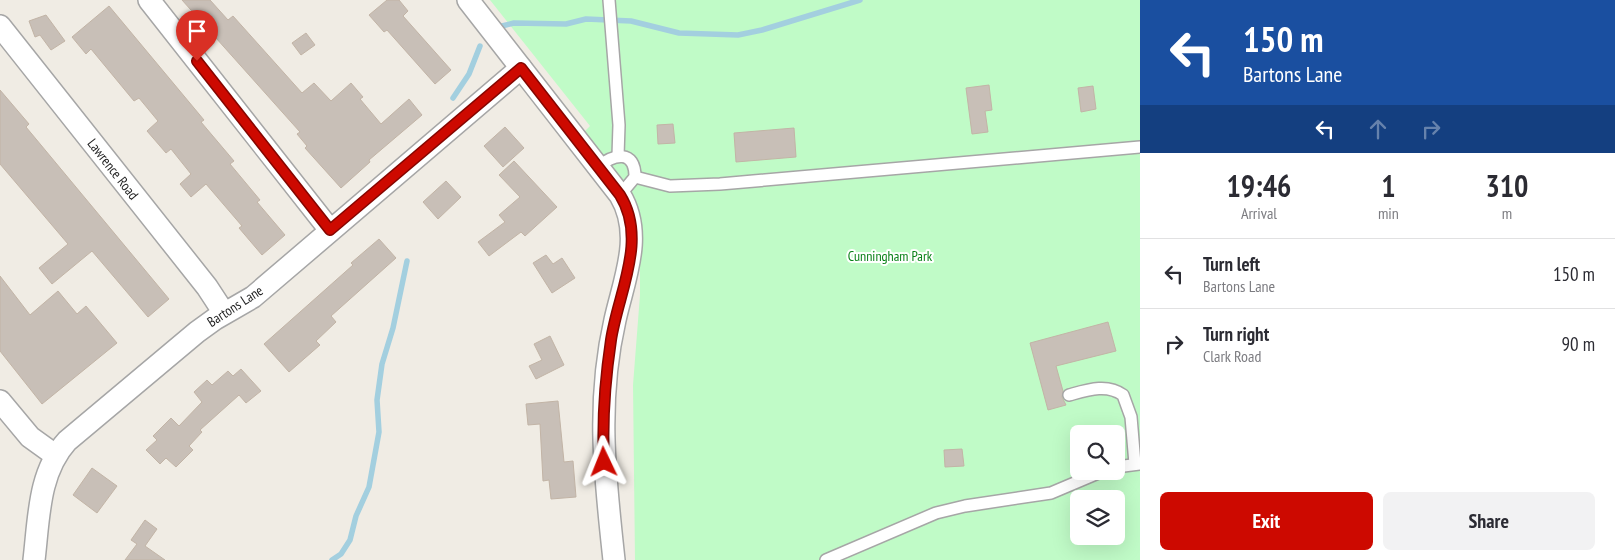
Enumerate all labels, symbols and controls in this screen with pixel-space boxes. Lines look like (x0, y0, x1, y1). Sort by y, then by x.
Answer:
pin (176, 10, 218, 61)
text: 150 m (1243, 16, 1324, 62)
icon: arrive (183, 17, 211, 45)
icon: left (1160, 20, 1225, 85)
text: Bartons Lane (1243, 60, 1342, 88)
icon: left (1311, 115, 1339, 143)
icon: ahead (1364, 115, 1392, 143)
icon: right (1417, 115, 1445, 143)
street label: Lawrence Road (84, 135, 142, 203)
text: 19:46 (1227, 166, 1291, 205)
text: 1 (1381, 166, 1396, 205)
text: 310 (1485, 166, 1528, 205)
text: Arrival (1241, 203, 1277, 223)
text: min (1378, 203, 1399, 223)
text: m (1502, 203, 1512, 223)
park label: Cunningham Park (848, 247, 933, 265)
text: Turn left (1203, 252, 1260, 276)
icon: left (1160, 260, 1188, 288)
text: 150 m (1553, 262, 1595, 286)
text: Bartons Lane (1203, 276, 1275, 296)
street label: Bartons Lane (204, 281, 267, 331)
text: Turn right (1203, 322, 1269, 346)
icon: right (1160, 330, 1188, 358)
text: 90 m (1562, 332, 1595, 356)
text: Clark Road (1203, 346, 1261, 366)
map controls (1070, 425, 1125, 545)
button: search (1070, 425, 1125, 480)
position arrow (577, 435, 629, 487)
button: layers (1070, 490, 1125, 545)
button: Exit (1160, 492, 1373, 550)
button: Share (1383, 492, 1595, 550)

